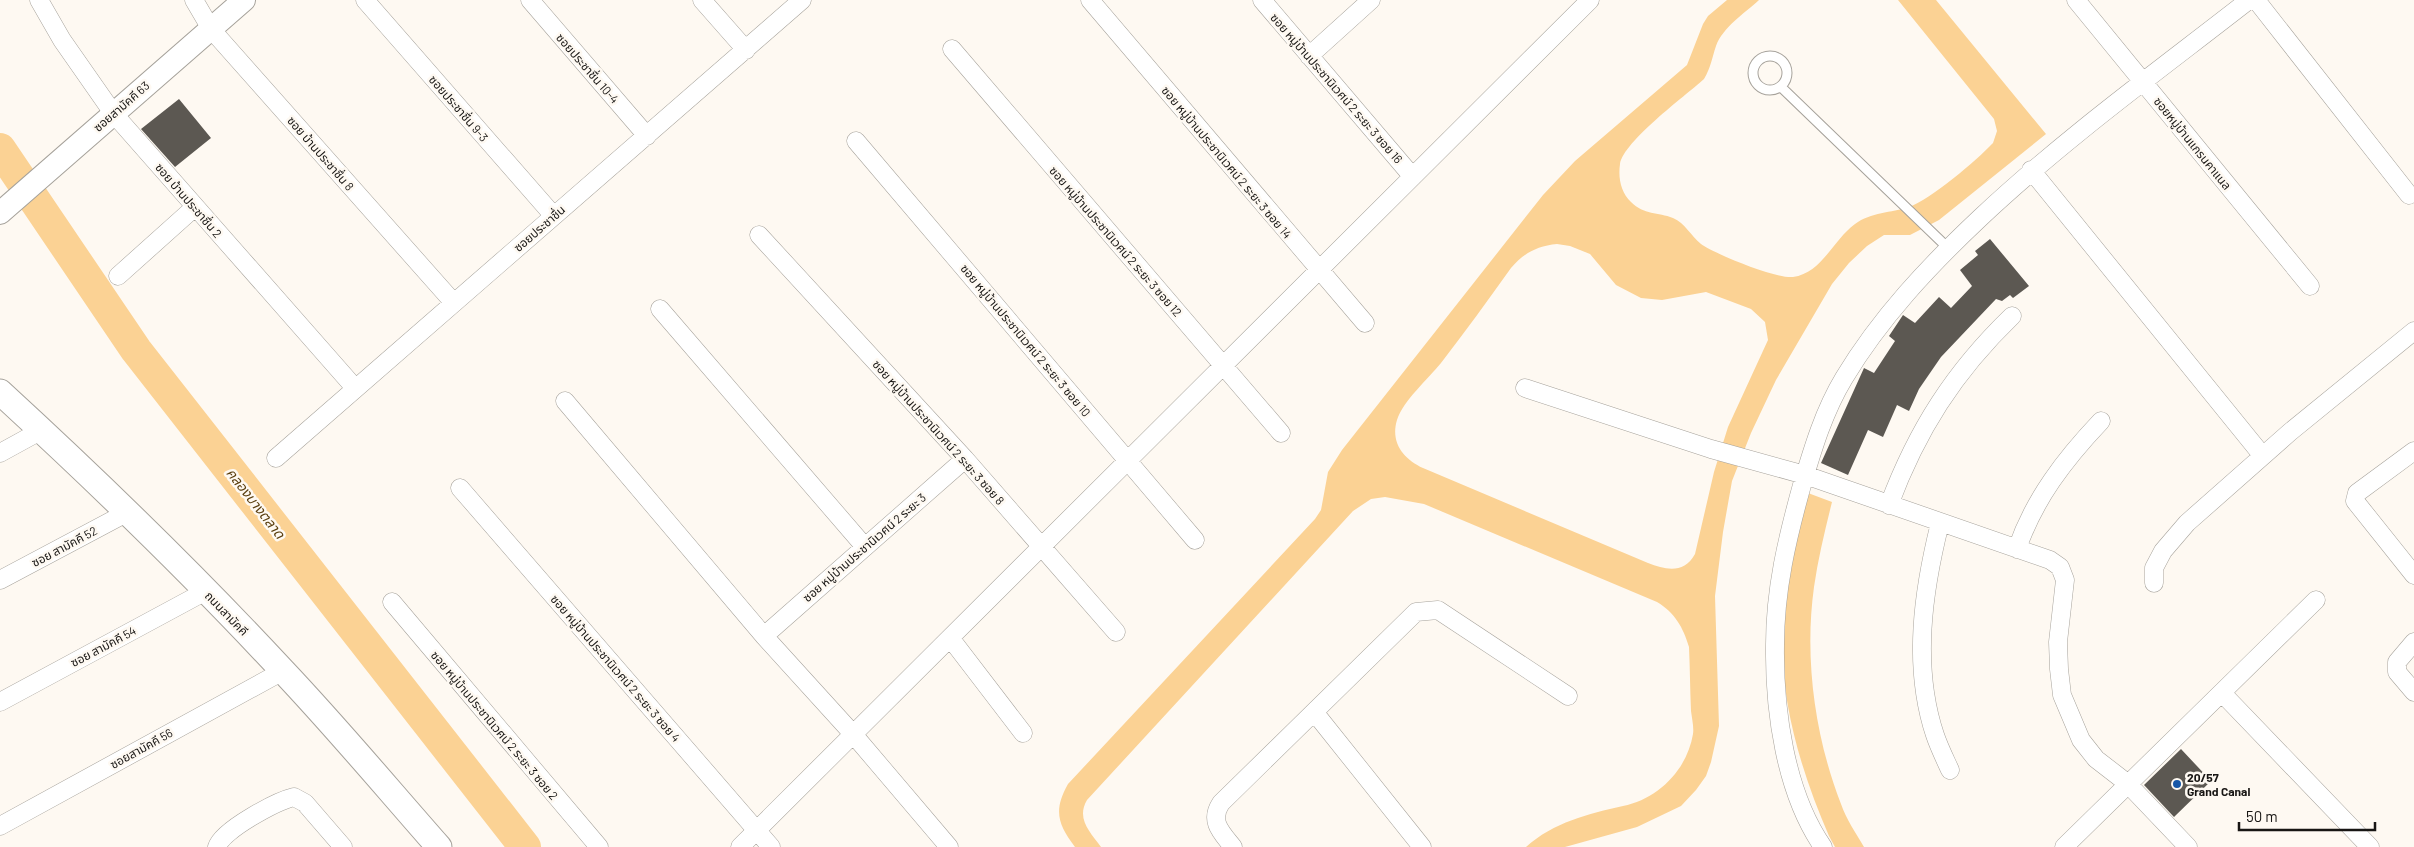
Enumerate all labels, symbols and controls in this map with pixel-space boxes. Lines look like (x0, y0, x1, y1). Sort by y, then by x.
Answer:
street label: ซอย หมู่บ้านประชานิเวศน์ 2 ระยะ 3 ซอย 16 (1267, 10, 1406, 166)
street label: ซอยประชาชื่น 10-4 (554, 30, 623, 106)
street label: ซอยประชาชื่น 9-3 (427, 71, 492, 144)
street label: ซอยสามัคคี 63 (90, 78, 152, 134)
street label: ซอย หมู่บ้านประชานิเวศน์ 2 ระยะ 3 ซอย 14 (1158, 83, 1295, 242)
street label: ซอยหมู่บ้านแกรนคาแนล (2151, 94, 2235, 193)
street label: ซอย บ้านประชาชื่น 8 (285, 112, 358, 193)
street label: ซอย บ้านประชาชื่น 2 (153, 159, 226, 240)
street label: ซอย หมู่บ้านประชานิเวศน์ 2 ระยะ 3 ซอย 12 (1046, 163, 1185, 320)
street label: ซอยประชาชื่น (510, 201, 567, 254)
street label: ซอย หมู่บ้านประชานิเวศน์ 2 ระยะ 3 ซอย 10 (957, 261, 1094, 420)
street label: ซอย หมู่บ้านประชานิเวศน์ 2 ระยะ 3 ซอย 8 (870, 357, 1008, 508)
water label: คลองบางตลาด (223, 464, 289, 542)
street label: ซอย หมู่บ้านประชานิเวศน์ 2 ระยะ 3 (800, 490, 929, 605)
street label: ซอย สามัคคี 52 (29, 523, 99, 569)
street label: ถนนสามัคคี (203, 588, 251, 638)
street label: ซอย หมู่บ้านประชานิเวศน์ 2 ระยะ 3 ซอย 4 (548, 592, 684, 745)
street label: ซอย สามัคคี 54 (68, 623, 138, 669)
street label: ซอย หมู่บ้านประชานิเวศน์ 2 ระยะ 3 ซอย 2 (428, 648, 561, 803)
street label: ซอยสามัคคี 56 (107, 725, 175, 771)
place label: 20/57 Grand Canal (2187, 770, 2250, 798)
marker: 20/57 Grand Canal (2171, 778, 2183, 790)
scale bar (2239, 800, 2375, 832)
text: 50 m (2246, 807, 2278, 825)

